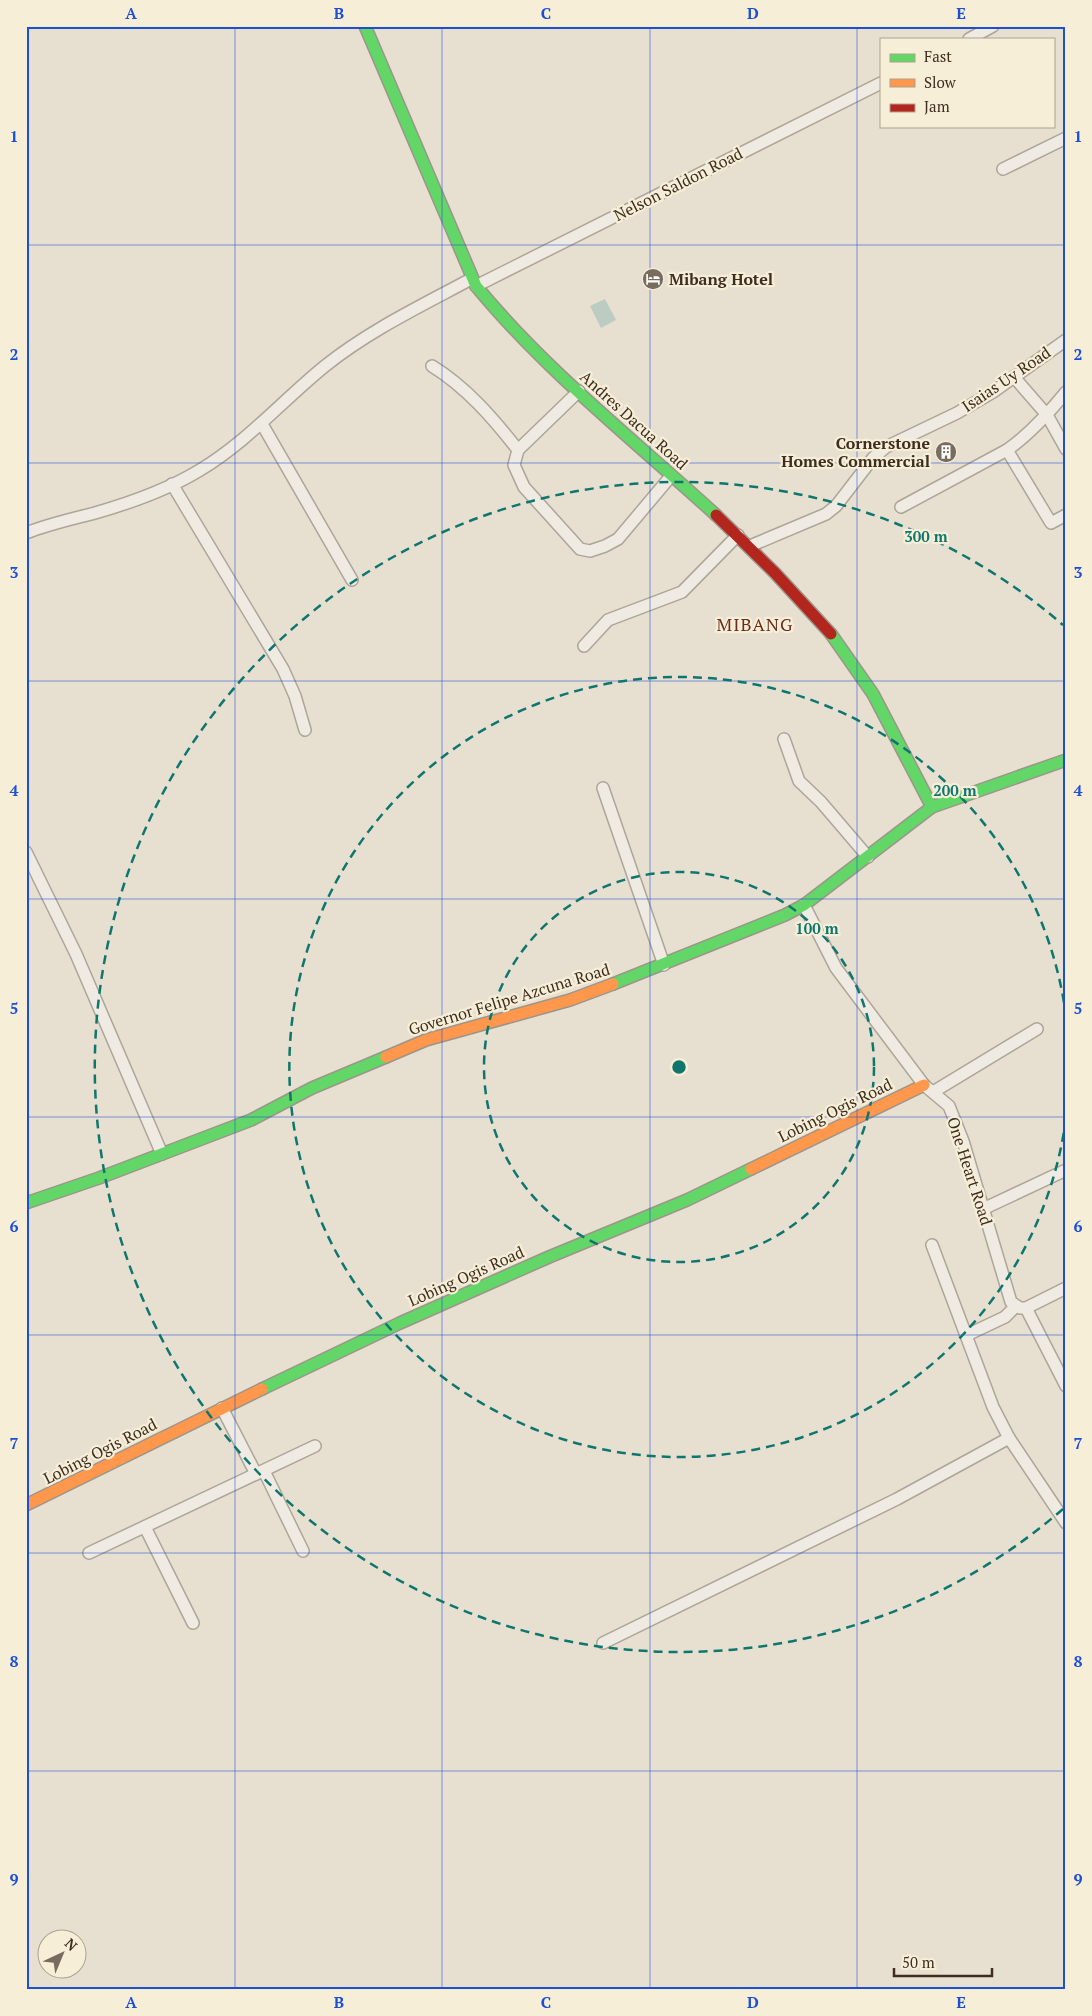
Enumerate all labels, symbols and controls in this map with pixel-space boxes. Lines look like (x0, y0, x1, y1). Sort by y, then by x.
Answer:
text: A (125, 2, 137, 24)
text: B (334, 2, 344, 24)
text: C (541, 2, 551, 24)
text: D (747, 2, 759, 24)
text: E (956, 2, 966, 24)
legend (880, 38, 1054, 128)
text: Fast (924, 46, 952, 66)
text: Slow (924, 72, 957, 92)
text: Jam (924, 96, 950, 116)
text: 1 (9, 125, 19, 147)
text: 1 (1073, 125, 1083, 147)
street label: Nelson Saldon Road (610, 142, 746, 226)
hotel icon: Mibang Hotel (641, 267, 665, 291)
place label: Mibang Hotel (669, 268, 773, 290)
street label: Isaias Uy Road (957, 341, 1055, 417)
text: 2 (9, 343, 19, 365)
text: 2 (1073, 343, 1083, 365)
street label: Andres Dacua Road (575, 366, 693, 474)
place label: Cornerstone Homes Commercial (781, 432, 930, 472)
building icon: Cornerstone Homes Commercial (934, 440, 958, 464)
text: 300 m (904, 526, 948, 546)
text: 3 (9, 561, 19, 583)
text: 3 (1073, 561, 1083, 583)
district label: MIBANG (717, 612, 793, 636)
text: 4 (9, 779, 19, 801)
text: 4 (1073, 779, 1083, 801)
text: 200 m (933, 780, 977, 800)
text: 100 m (795, 918, 839, 938)
street label: Governor Felipe Azcuna Road (406, 958, 612, 1040)
text: 5 (9, 997, 19, 1019)
text: 5 (1073, 997, 1083, 1019)
centre of rings (670, 1058, 688, 1076)
street label: Lobing Ogis Road (774, 1073, 896, 1147)
street label: One Heart Road (942, 1114, 998, 1228)
text: 6 (9, 1215, 19, 1237)
text: 6 (1073, 1215, 1083, 1237)
street label: Lobing Ogis Road (405, 1241, 527, 1311)
street label: Lobing Ogis Road (40, 1413, 161, 1489)
text: 7 (9, 1432, 19, 1454)
text: 7 (1073, 1432, 1083, 1454)
text: 8 (9, 1650, 19, 1672)
text: 8 (1073, 1650, 1083, 1672)
text: 9 (9, 1868, 19, 1890)
text: 9 (1073, 1868, 1083, 1890)
north arrow (38, 1928, 88, 1978)
text: N (61, 1934, 82, 1955)
scale bar (894, 1946, 992, 1978)
text: 50 m (902, 1952, 935, 1972)
text: A (125, 1991, 137, 2013)
text: B (334, 1991, 344, 2013)
text: C (541, 1991, 551, 2013)
text: D (747, 1991, 759, 2013)
text: E (956, 1991, 966, 2013)

